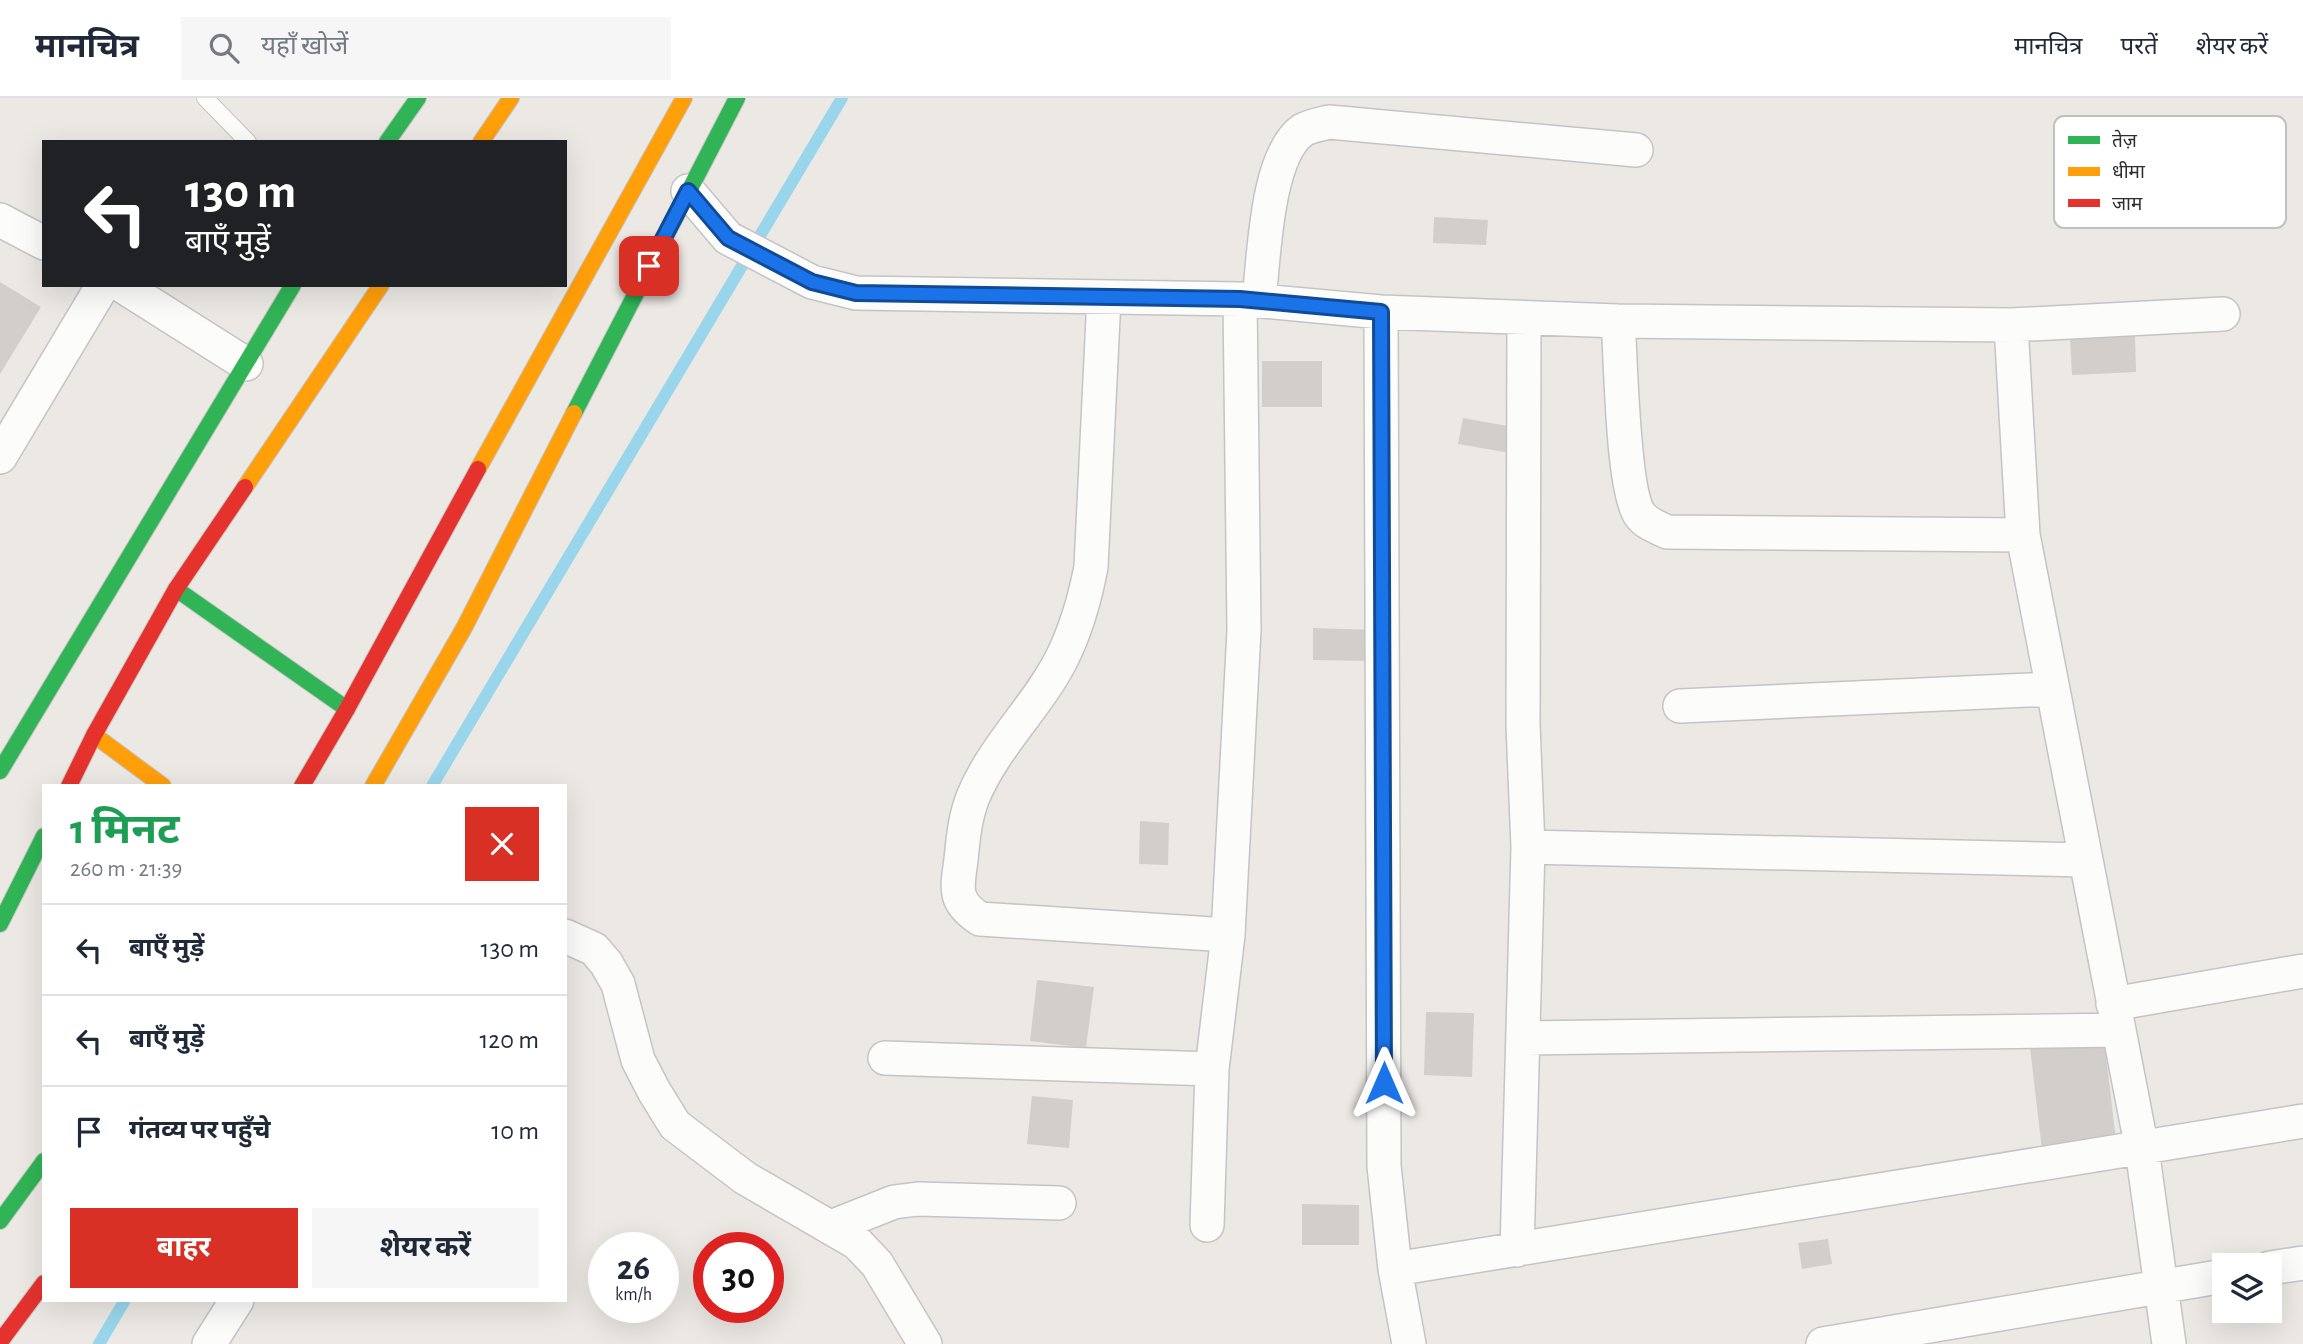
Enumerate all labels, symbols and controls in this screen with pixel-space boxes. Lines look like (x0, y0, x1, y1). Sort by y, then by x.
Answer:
search box (181, 17, 671, 80)
icon: search (205, 29, 243, 67)
text: मानचित्र (35, 31, 139, 64)
text: यहाँ खोजें (261, 33, 348, 59)
text: मानचित्र (2014, 35, 2083, 59)
text: परतें (2121, 35, 2158, 59)
text: शेयर करें (2196, 35, 2268, 59)
legend (2054, 116, 2286, 228)
text: तेज़ (2112, 129, 2138, 151)
text: धीमा (2112, 161, 2146, 182)
icon: left (70, 168, 161, 259)
text: 130 m (185, 168, 296, 217)
text: जाम (2112, 195, 2143, 214)
text: बाएँ मुड़ें (185, 226, 271, 258)
pin (619, 236, 679, 296)
icon: arrive (630, 247, 668, 285)
button: close (465, 807, 539, 881)
text: 1 मिनट (70, 809, 180, 851)
text: 260 m · 21:39 (70, 858, 182, 881)
icon: left (70, 931, 108, 969)
text: बाएँ मुड़ें (129, 935, 204, 961)
text: 130 m (481, 936, 539, 962)
icon: left (70, 1022, 108, 1060)
text: बाएँ मुड़ें (129, 1026, 204, 1052)
text: 120 m (479, 1027, 539, 1053)
position arrow (1347, 1046, 1421, 1120)
icon: arrive (70, 1113, 108, 1151)
text: गंतव्य पर पहुँचे (129, 1117, 271, 1143)
text: 10 m (491, 1118, 539, 1144)
button: बाहर (70, 1208, 298, 1288)
button: शेयर करें (312, 1208, 539, 1288)
speed limit sign: 30 (693, 1232, 784, 1323)
text: 26 (617, 1251, 650, 1286)
map controls (2212, 1253, 2282, 1323)
button: layers (2212, 1253, 2282, 1323)
text: km/h (615, 1286, 652, 1304)

